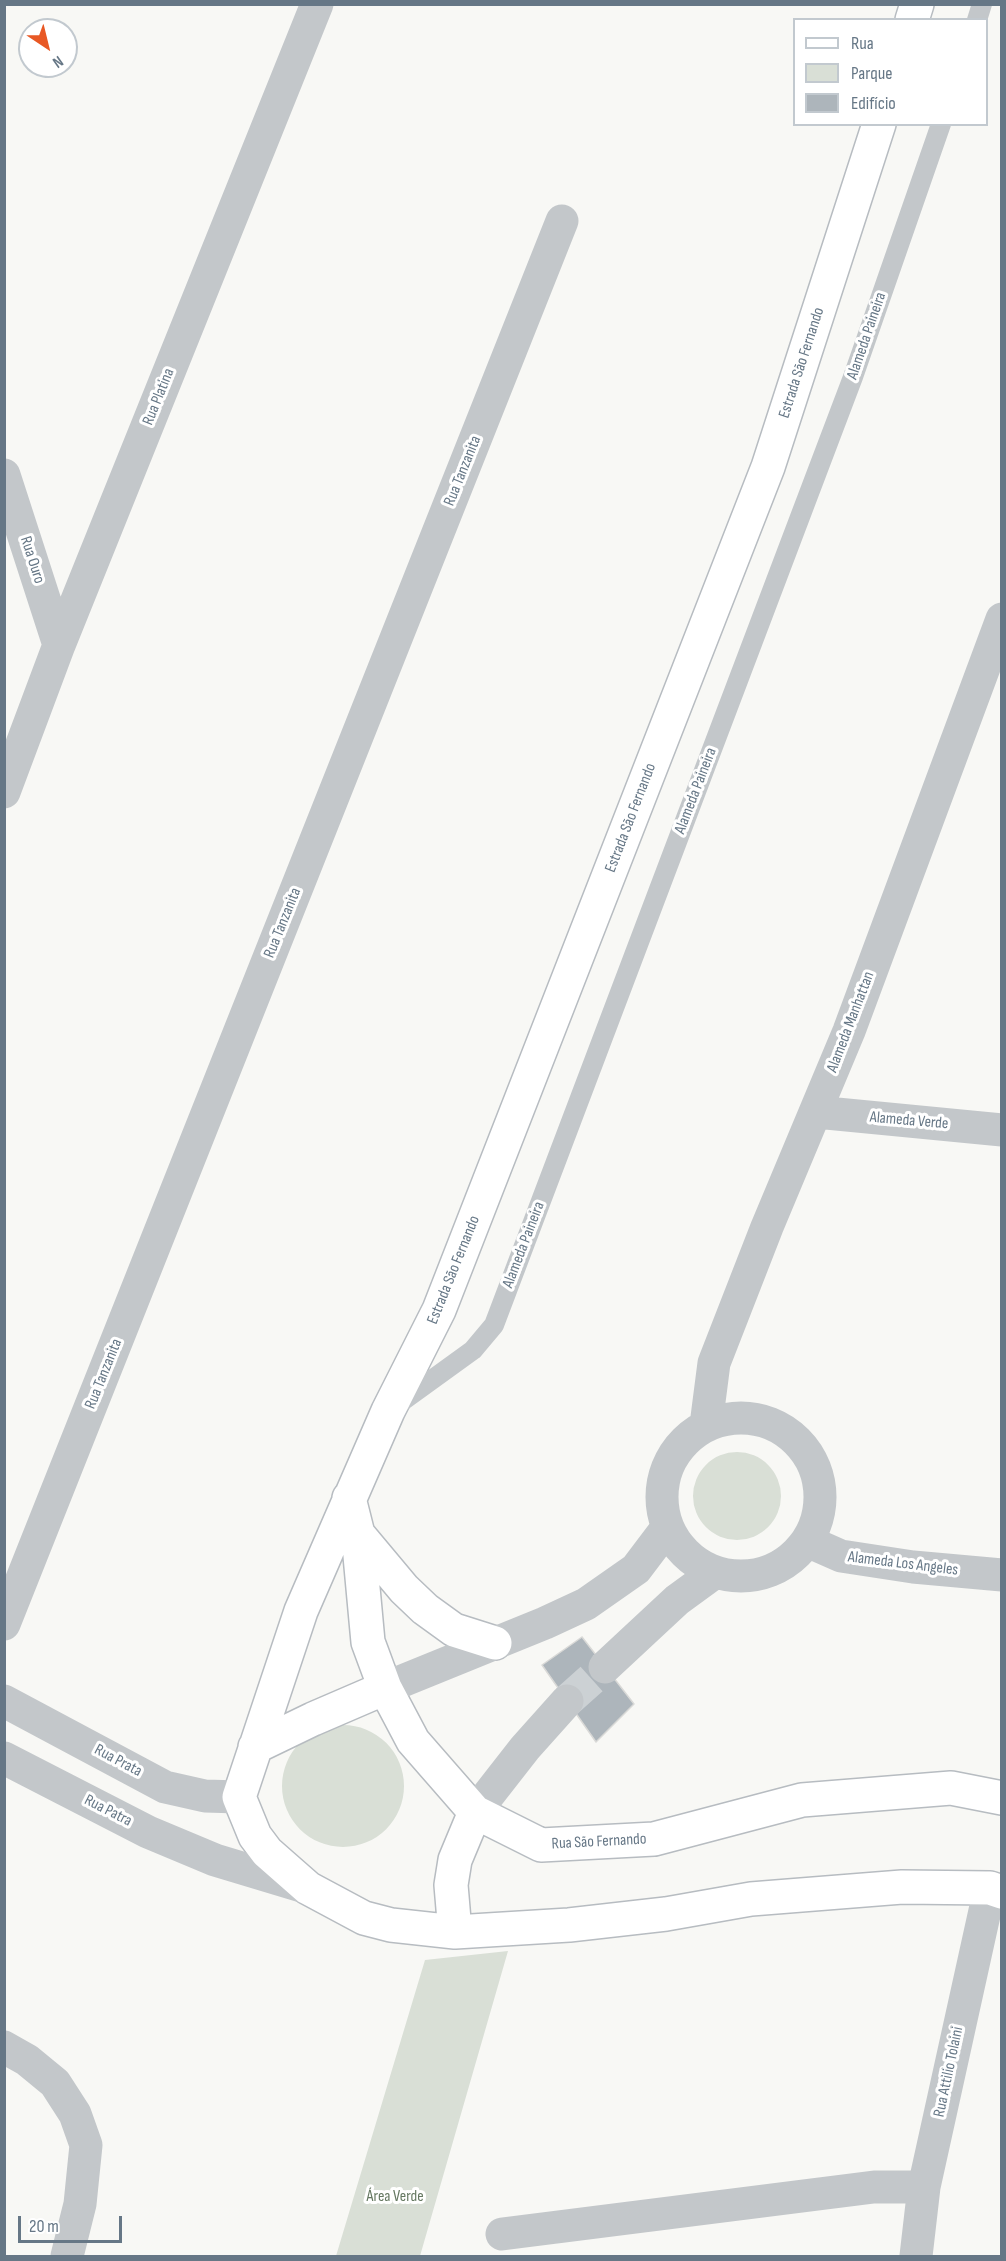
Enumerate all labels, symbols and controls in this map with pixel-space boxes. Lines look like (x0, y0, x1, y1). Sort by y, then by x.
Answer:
north arrow (18, 18, 78, 78)
legend (793, 18, 988, 126)
text: Rua (851, 33, 874, 54)
text: N (49, 51, 66, 72)
text: Parque (851, 63, 892, 84)
text: Edifício (851, 93, 896, 114)
street label: Alameda Paineira (843, 290, 891, 382)
street label: Estrada São Fernando (775, 305, 829, 421)
street label: Rua Platina (139, 366, 179, 428)
street label: Rua Tanzanita (440, 433, 486, 509)
street label: Rua Ouro (15, 534, 49, 586)
street label: Alameda Paineira (671, 745, 721, 837)
street label: Estrada São Fernando (601, 761, 661, 875)
street label: Rua Tanzanita (260, 885, 306, 961)
street label: Alameda Manhattan (823, 969, 879, 1075)
street label: Alameda Verde (869, 1108, 949, 1134)
street label: Alameda Paineira (499, 1199, 549, 1291)
street label: Estrada São Fernando (424, 1213, 484, 1327)
street label: Rua Tanzanita (81, 1336, 127, 1412)
street label: Alameda Los Angeles (847, 1548, 959, 1580)
street label: Rua Prata (91, 1741, 145, 1781)
street label: Rua Patra (81, 1791, 135, 1831)
street label: Rua São Fernando (551, 1830, 647, 1854)
street label: Rua Attilio Tolaini (930, 2025, 968, 2119)
park label: Área Verde (366, 2187, 424, 2207)
scale bar (21, 2204, 124, 2242)
text: 20 m (29, 2216, 59, 2237)

